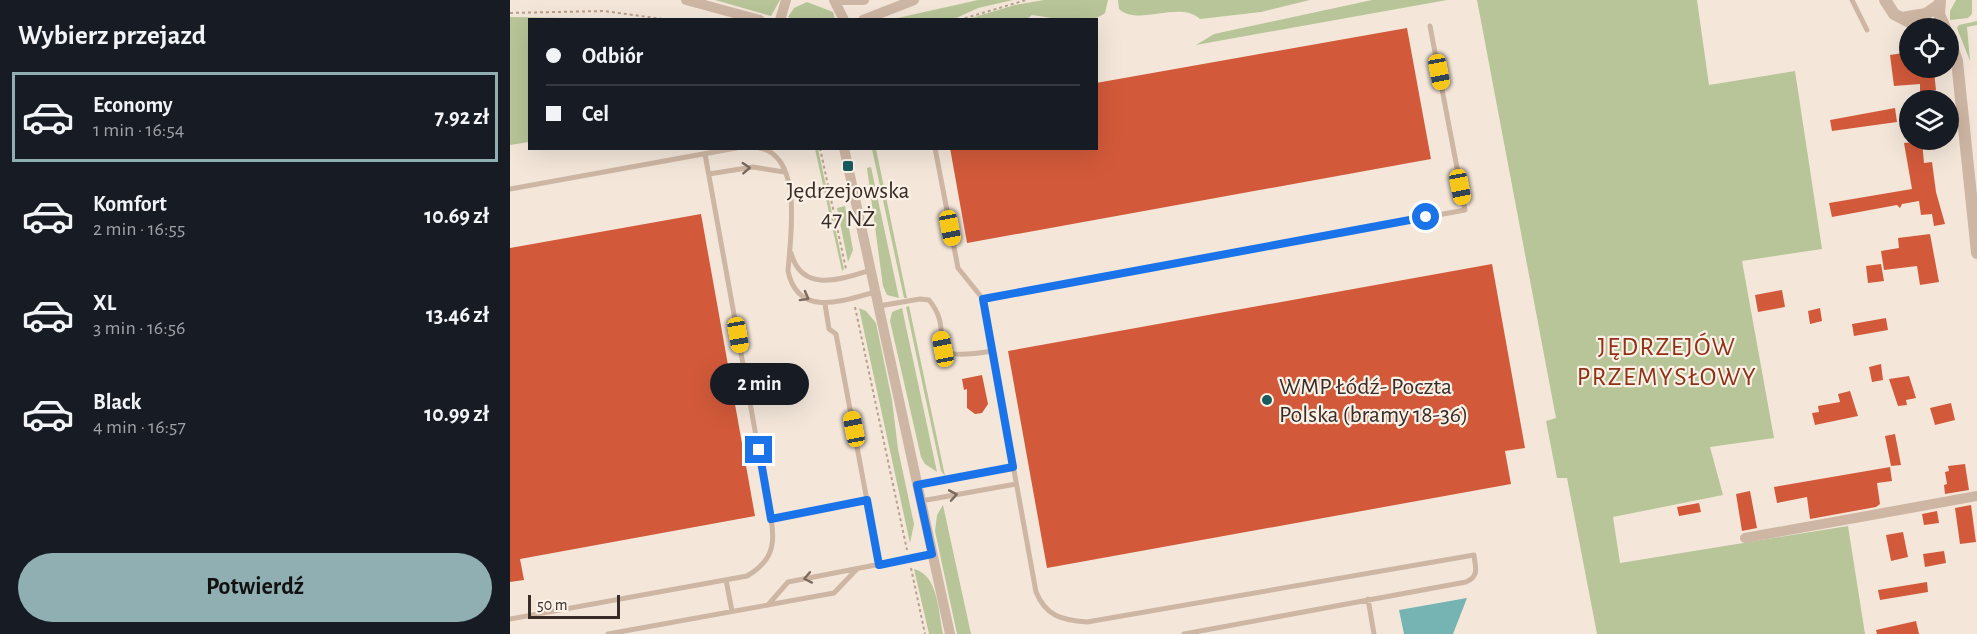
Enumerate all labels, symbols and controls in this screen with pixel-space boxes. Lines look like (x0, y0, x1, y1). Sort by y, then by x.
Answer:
map controls (1899, 18, 1959, 150)
button: locate (1899, 18, 1959, 78)
text: Wybierz przejazd (18, 22, 206, 49)
text: Odbiór (582, 45, 643, 67)
car (1427, 53, 1451, 91)
icon: car (21, 90, 75, 144)
button: layers (1899, 90, 1959, 150)
text: Economy (93, 94, 173, 116)
text: Cel (582, 103, 609, 125)
text: 7.92 zł (434, 106, 489, 128)
text: 1 min · 16:54 (93, 120, 184, 140)
marker: Jędrzejowska 47 NŻ (841, 159, 855, 173)
one-way arrow (742, 162, 751, 175)
car (1448, 168, 1472, 206)
place label: Jędrzejowska 47 NŻ (786, 179, 910, 231)
icon: car (21, 189, 75, 243)
text: Komfort (93, 193, 167, 215)
route start (1412, 203, 1439, 230)
text: 10.69 zł (424, 205, 489, 227)
car (938, 209, 962, 247)
text: 2 min · 16:55 (93, 219, 185, 239)
icon: car (21, 288, 75, 342)
one-way arrow (799, 290, 809, 301)
text: XL (93, 292, 116, 314)
text: 13.46 zł (426, 304, 489, 326)
car (726, 316, 750, 354)
text: 3 min · 16:56 (93, 318, 186, 338)
car (931, 330, 955, 368)
district label: JĘDRZEJÓW PRZEMYSŁOWY (1577, 332, 1757, 390)
callout: 2 min (710, 363, 808, 405)
text: 2 min (737, 374, 782, 394)
place label: WMP Łódź- Poczta Polska (bramy 18-36) (1279, 375, 1468, 427)
icon: car (21, 387, 75, 441)
text: Black (93, 391, 141, 413)
marker: WMP Łódź- Poczta Polska (bramy 18-36) (1260, 393, 1274, 407)
text: 10.99 zł (424, 403, 489, 425)
car (842, 410, 866, 448)
text: 4 min · 16:57 (93, 417, 186, 437)
route end (745, 436, 772, 463)
one-way arrow (948, 489, 958, 502)
button: Potwierdź (18, 553, 492, 622)
one-way arrow (803, 571, 813, 584)
scale bar (528, 592, 620, 620)
text: 50 m (537, 597, 568, 613)

